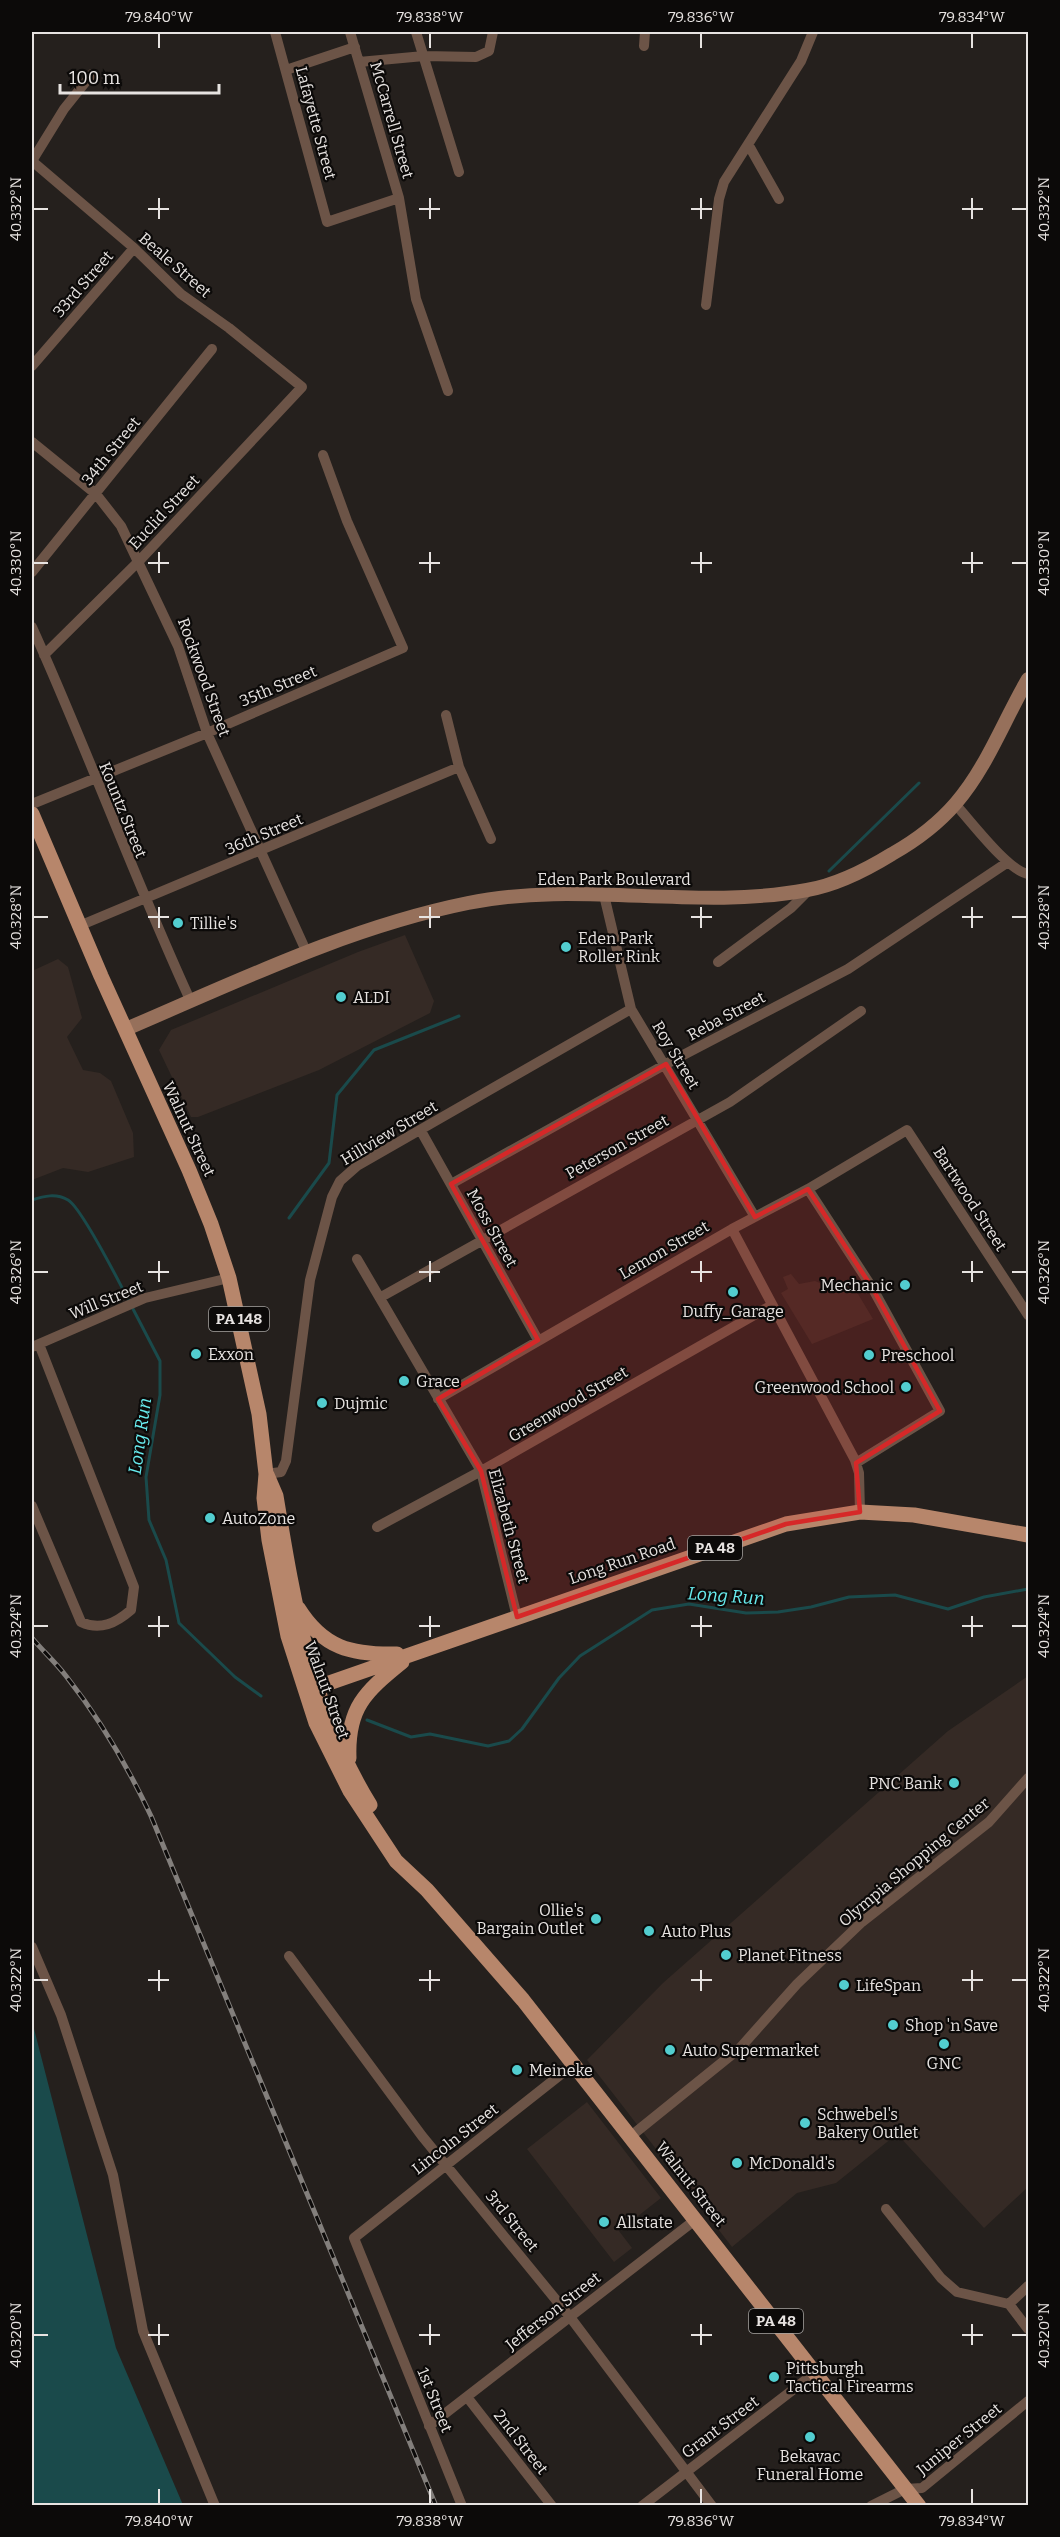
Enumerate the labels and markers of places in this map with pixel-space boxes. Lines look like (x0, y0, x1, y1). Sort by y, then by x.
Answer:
place label: Tillie's (190, 914, 237, 933)
marker: Tillie's (171, 916, 185, 930)
place label: Eden Park Roller Rink (578, 929, 660, 966)
marker: Eden Park Roller Rink (559, 940, 573, 954)
place label: ALDI (353, 988, 390, 1007)
marker: ALDI (334, 990, 348, 1004)
place label: Mechanic (821, 1276, 893, 1295)
marker: Mechanic (898, 1278, 912, 1292)
marker: Duffy_Garage (726, 1285, 740, 1299)
place label: Duffy_Garage (682, 1302, 784, 1321)
place label: Exxon (208, 1345, 254, 1364)
place label: Preschool (881, 1346, 955, 1365)
marker: Exxon (189, 1347, 203, 1361)
marker: Preschool (862, 1348, 876, 1362)
place label: Grace (416, 1372, 460, 1391)
marker: Grace (397, 1374, 411, 1388)
place label: Greenwood School (754, 1378, 894, 1397)
marker: Greenwood School (899, 1380, 913, 1394)
place label: Dujmic (334, 1394, 388, 1413)
marker: Dujmic (315, 1396, 329, 1410)
place label: AutoZone (222, 1509, 295, 1528)
marker: AutoZone (203, 1511, 217, 1525)
place label: PNC Bank (869, 1774, 942, 1793)
marker: PNC Bank (947, 1776, 961, 1790)
place label: Ollie's Bargain Outlet (476, 1901, 584, 1938)
marker: Ollie's Bargain Outlet (589, 1912, 603, 1926)
place label: Auto Plus (661, 1922, 731, 1941)
marker: Auto Plus (642, 1924, 656, 1938)
place label: Planet Fitness (738, 1946, 842, 1965)
marker: Planet Fitness (719, 1948, 733, 1962)
place label: LifeSpan (856, 1976, 921, 1995)
marker: LifeSpan (837, 1978, 851, 1992)
place label: Shop 'n Save (905, 2016, 998, 2035)
marker: Shop 'n Save (886, 2018, 900, 2032)
marker: GNC (937, 2037, 951, 2051)
place label: Auto Supermarket (682, 2041, 819, 2060)
marker: Auto Supermarket (663, 2043, 677, 2057)
place label: GNC (927, 2054, 961, 2073)
place label: Meineke (529, 2061, 593, 2080)
marker: Meineke (510, 2063, 524, 2077)
place label: Schwebel's Bakery Outlet (817, 2105, 919, 2142)
marker: Schwebel's Bakery Outlet (798, 2116, 812, 2130)
place label: McDonald's (749, 2154, 835, 2173)
marker: McDonald's (730, 2156, 744, 2170)
place label: Allstate (616, 2213, 673, 2232)
marker: Allstate (597, 2215, 611, 2229)
place label: Pittsburgh Tactical Firearms (786, 2359, 914, 2396)
marker: Pittsburgh Tactical Firearms (767, 2370, 781, 2384)
marker: Bekavac Funeral Home (803, 2430, 817, 2444)
place label: Bekavac Funeral Home (757, 2447, 863, 2484)

